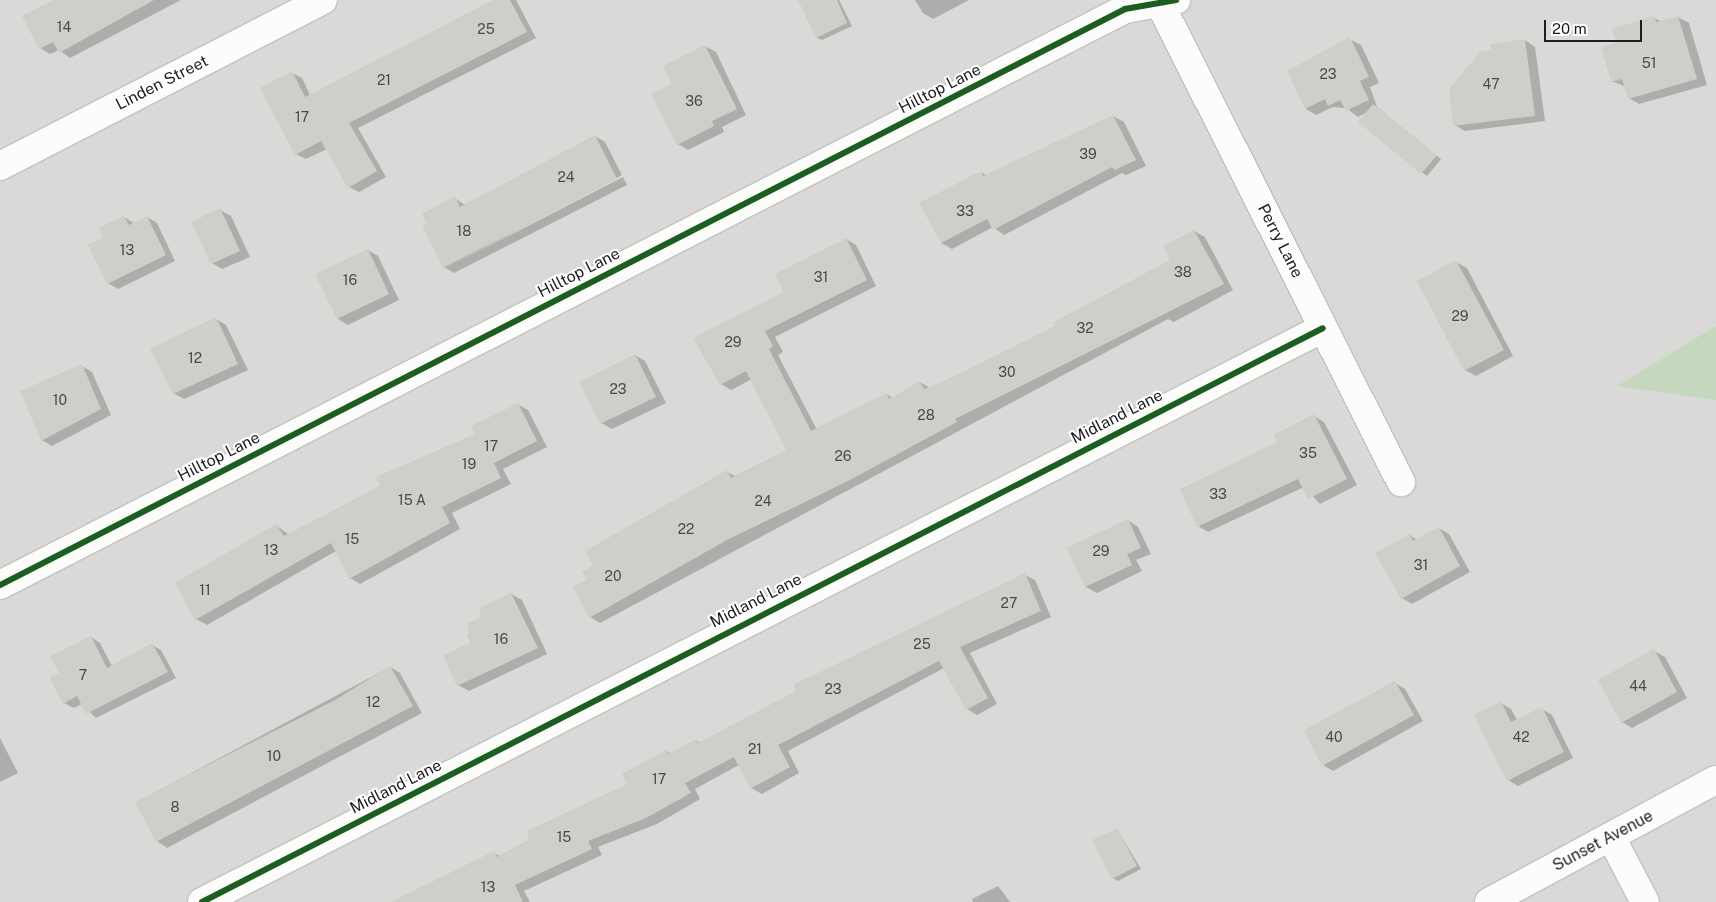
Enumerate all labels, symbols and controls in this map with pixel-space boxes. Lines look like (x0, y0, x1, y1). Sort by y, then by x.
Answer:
scale bar (1546, 10, 1644, 42)
house number: 14 (57, 19, 71, 35)
text: 20 m (1552, 20, 1587, 37)
house number: 25 (477, 21, 495, 37)
street label: Linden Street (113, 52, 211, 114)
house number: 51 (1642, 55, 1656, 71)
street label: Hilltop Lane (896, 60, 984, 118)
house number: 23 (1319, 66, 1337, 82)
house number: 21 (377, 72, 391, 88)
house number: 47 (1482, 76, 1500, 92)
house number: 36 (685, 93, 703, 109)
house number: 17 (295, 109, 309, 125)
house number: 39 (1079, 146, 1097, 162)
house number: 24 (557, 169, 575, 185)
street label: Perry Lane (1253, 201, 1307, 281)
house number: 33 (956, 203, 974, 219)
house number: 18 (457, 223, 471, 239)
house number: 13 (120, 242, 134, 258)
street label: Hilltop Lane (535, 244, 623, 302)
house number: 38 (1174, 264, 1192, 280)
house number: 31 (814, 269, 828, 285)
house number: 16 (343, 272, 357, 288)
house number: 29 (1451, 308, 1469, 324)
house number: 32 (1076, 320, 1094, 336)
house number: 29 (724, 334, 742, 350)
house number: 12 (188, 350, 202, 366)
house number: 30 (998, 364, 1016, 380)
house number: 23 (609, 381, 627, 397)
street label: Midland Lane (1068, 386, 1166, 448)
house number: 10 (53, 392, 67, 408)
house number: 28 (917, 407, 935, 423)
street label: Hilltop Lane (175, 428, 263, 486)
house number: 17 (484, 438, 498, 454)
house number: 35 (1299, 445, 1317, 461)
house number: 26 (834, 448, 852, 464)
house number: 19 (462, 456, 476, 472)
house number: 33 (1209, 486, 1227, 502)
house number: 15 A (398, 492, 426, 508)
house number: 24 (754, 493, 772, 509)
house number: 22 (678, 521, 694, 537)
house number: 15 (345, 531, 359, 547)
house number: 13 (264, 542, 278, 558)
house number: 29 (1092, 543, 1110, 559)
house number: 31 (1414, 557, 1428, 573)
house number: 20 (605, 568, 621, 584)
street label: Midland Lane (707, 570, 805, 632)
house number: 11 (199, 582, 211, 598)
house number: 27 (1001, 595, 1017, 611)
house number: 16 (494, 631, 508, 647)
house number: 25 (913, 636, 931, 652)
house number: 7 (79, 667, 87, 683)
house number: 44 (1629, 678, 1647, 694)
house number: 23 (824, 681, 842, 697)
house number: 12 (366, 694, 380, 710)
house number: 40 (1325, 729, 1343, 745)
house number: 42 (1512, 729, 1530, 745)
house number: 21 (748, 741, 762, 757)
house number: 10 (267, 748, 281, 764)
street label: Midland Lane (347, 756, 445, 818)
house number: 17 (652, 771, 666, 787)
house number: 8 (170, 799, 180, 815)
street label: Sunset Avenue (1549, 806, 1657, 876)
house number: 15 (557, 829, 571, 845)
house number: 13 (481, 879, 495, 895)

